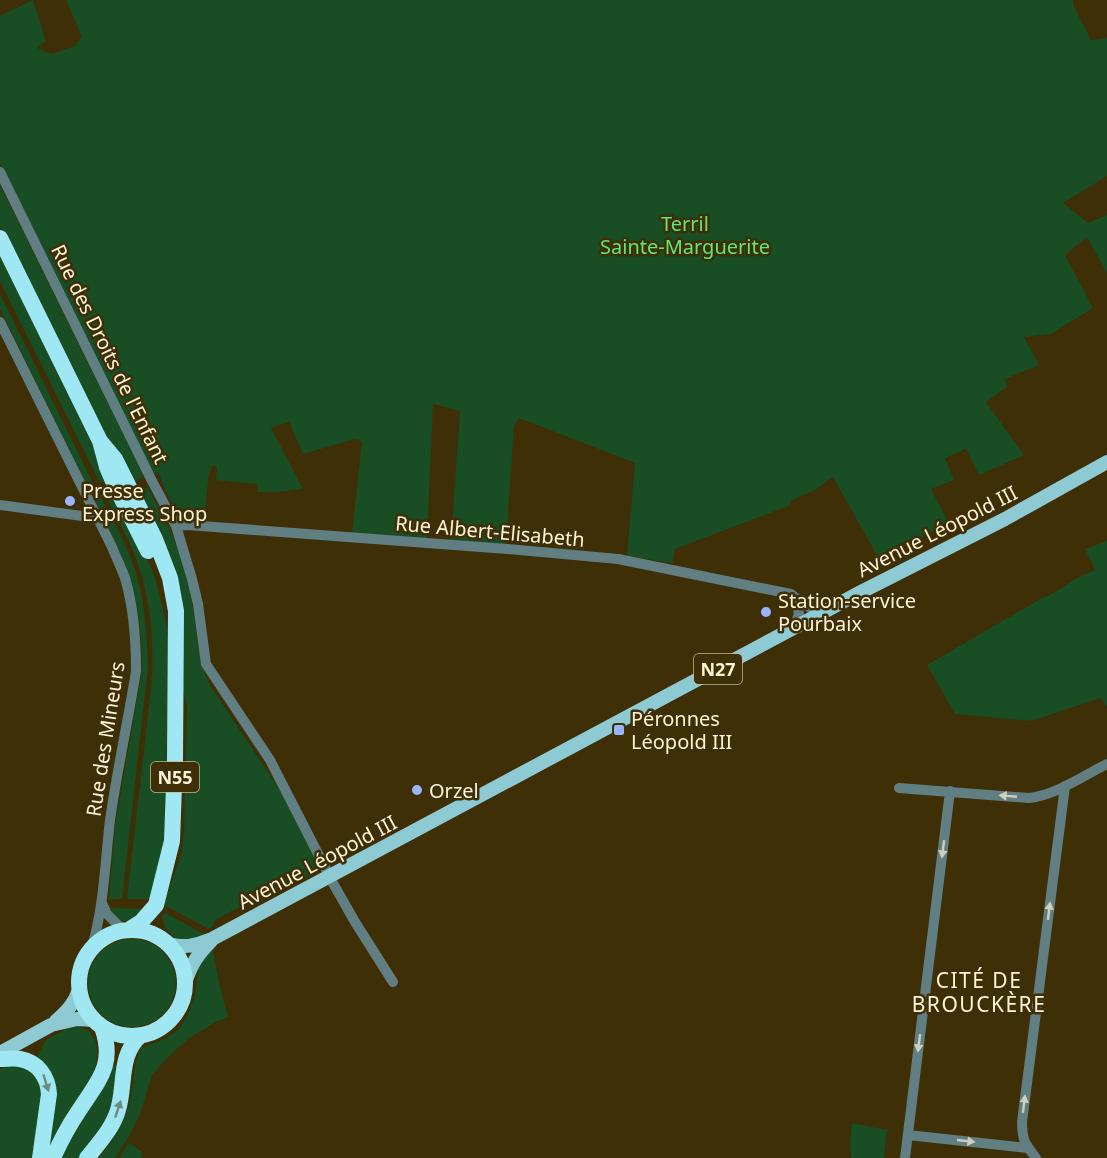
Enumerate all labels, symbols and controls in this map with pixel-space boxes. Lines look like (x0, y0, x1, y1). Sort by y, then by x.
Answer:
park label: Terril Sainte-Marguerite (600, 210, 770, 260)
street label: Rue des Droits de l'Enfant (45, 240, 175, 468)
place label: Presse Express Shop (82, 477, 207, 527)
street label: Avenue Léopold III (852, 479, 1022, 583)
marker: Presse Express Shop (63, 494, 77, 508)
street label: Rue Albert-Elisabeth (394, 509, 586, 553)
place label: Station-service Pourbaix (778, 587, 916, 637)
marker: Station-service Pourbaix (759, 605, 773, 619)
road number: N27 (694, 654, 742, 684)
street label: Rue des Mineurs (79, 659, 131, 819)
place label: Péronnes Léopold III (631, 705, 732, 755)
marker: Péronnes Léopold III (612, 723, 626, 737)
road number: N55 (151, 762, 199, 792)
place label: Orzel (429, 777, 479, 804)
marker: Orzel (410, 783, 424, 797)
one-way arrow (999, 791, 1018, 801)
street label: Avenue Léopold III (233, 809, 401, 915)
one-way arrow (938, 840, 948, 859)
one-way arrow (1044, 901, 1053, 920)
district label: CITÉ DE BROUCKÈRE (912, 966, 1046, 1018)
one-way arrow (915, 1033, 924, 1052)
one-way arrow (42, 1074, 51, 1092)
one-way arrow (1020, 1095, 1029, 1114)
one-way arrow (114, 1100, 123, 1118)
one-way arrow (957, 1136, 976, 1146)

